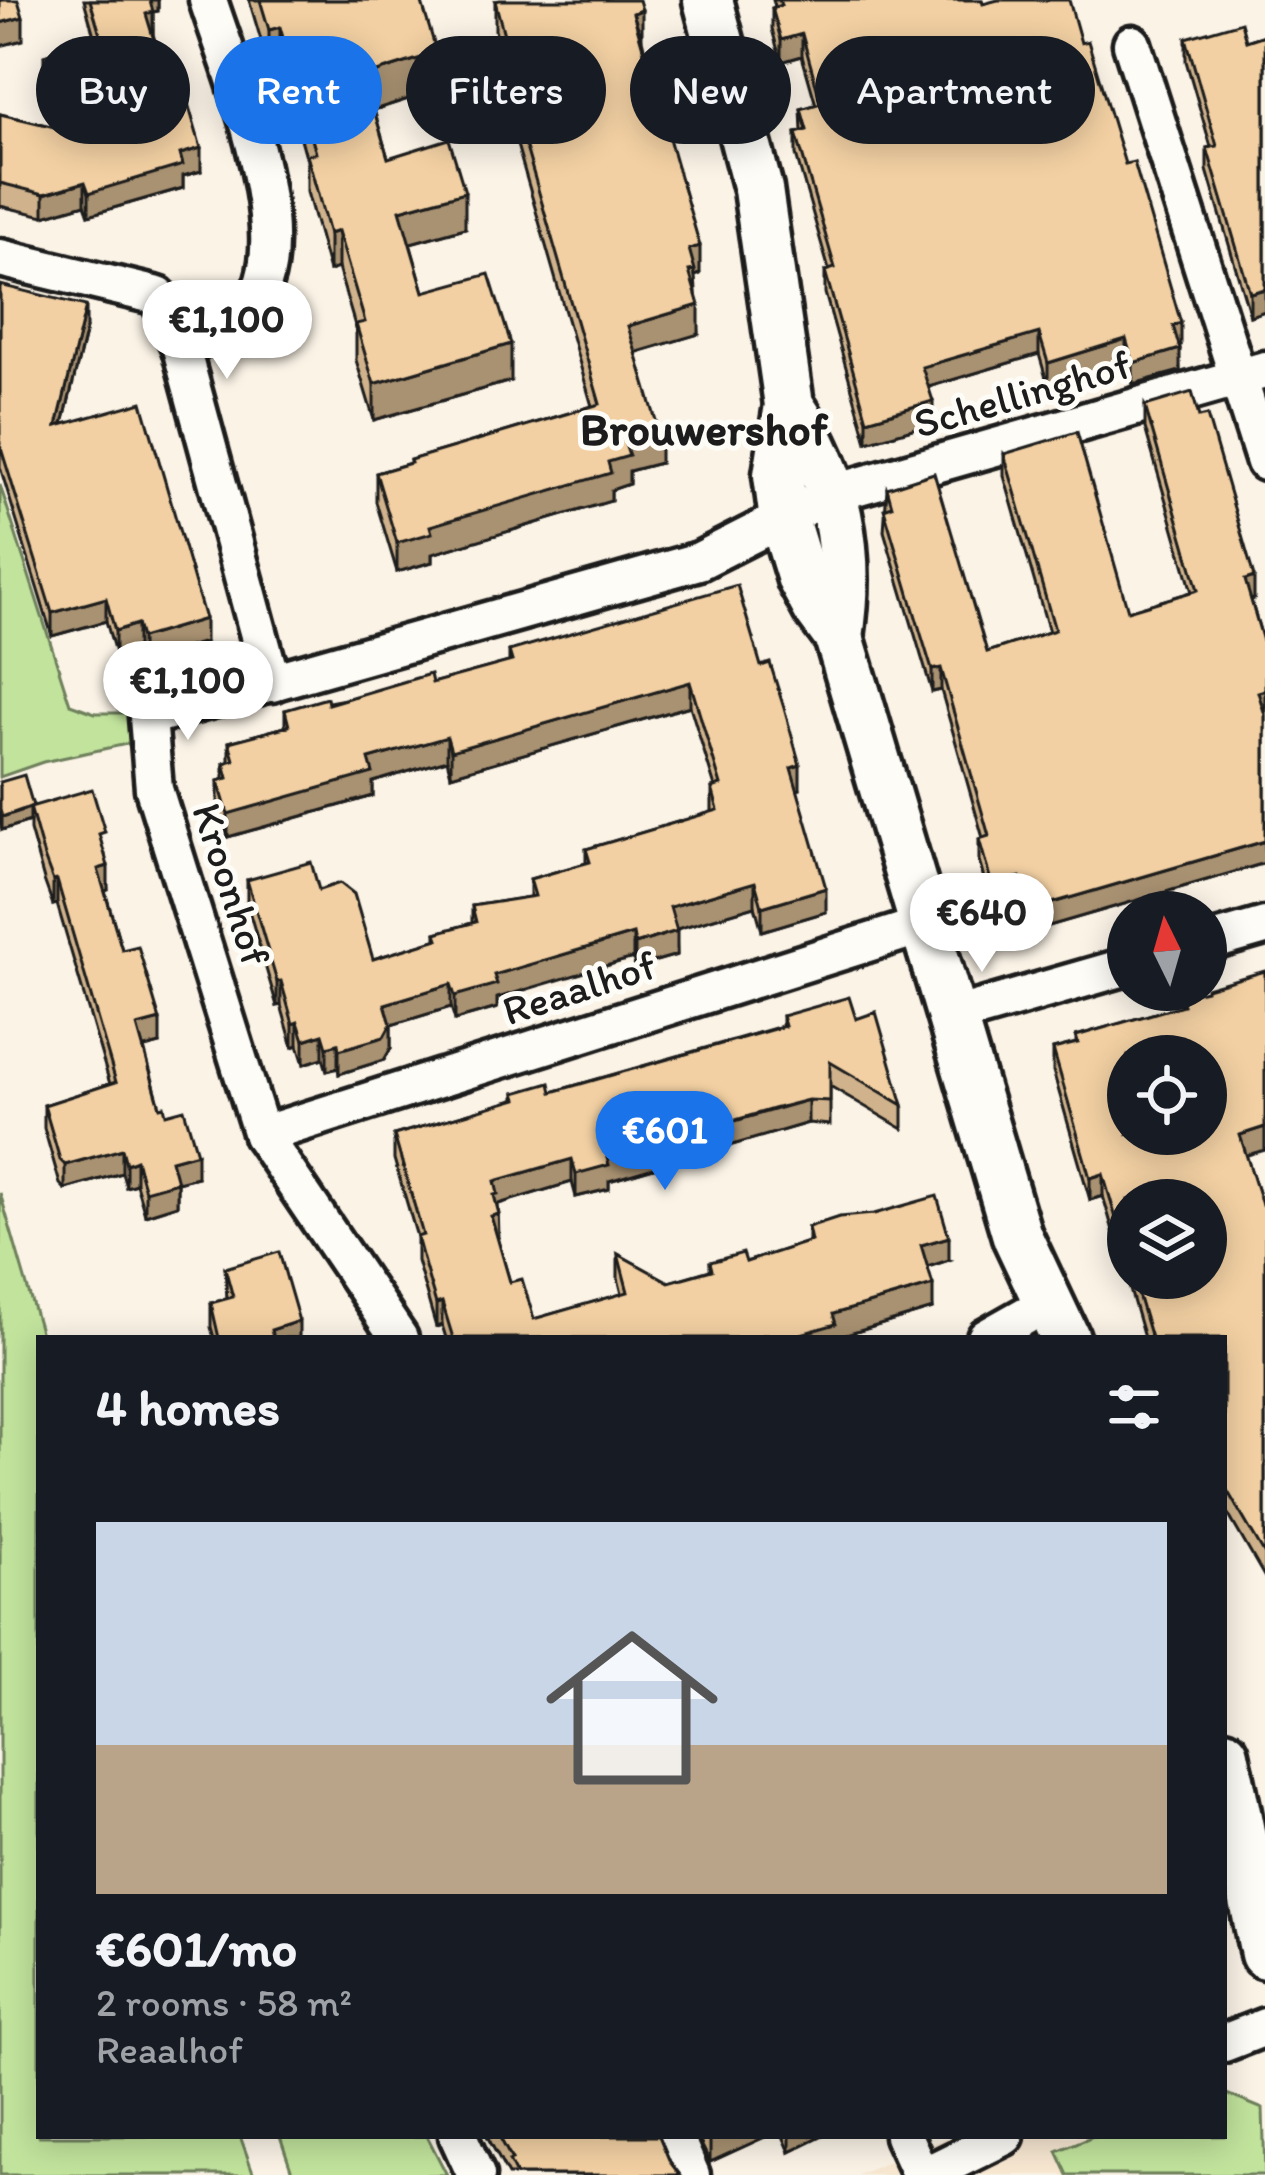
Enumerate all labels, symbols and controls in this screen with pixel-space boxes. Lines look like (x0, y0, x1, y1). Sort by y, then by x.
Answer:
chip: Buy (36, 36, 190, 144)
chip: Rent (214, 36, 382, 144)
chip: Filters (406, 36, 606, 144)
chip: New (630, 36, 791, 144)
chip: Apartment (815, 36, 1095, 144)
pin: €1,100 (129, 280, 325, 382)
text: €1,100 (169, 295, 285, 342)
street label: Schellinghof (908, 338, 1137, 449)
district label: Brouwershof (580, 402, 829, 456)
pin: €1,100 (90, 641, 286, 743)
text: €1,100 (130, 656, 246, 703)
street label: Kroonhof (181, 796, 282, 972)
pin: €640 (911, 873, 1053, 975)
text: €640 (937, 888, 1027, 935)
north arrow (1107, 891, 1227, 1011)
map controls (1107, 891, 1227, 1299)
street label: Reaalhof (496, 939, 662, 1036)
button: locate (1107, 1035, 1227, 1155)
pin: €601 (594, 1091, 736, 1193)
text: €601 (622, 1106, 708, 1153)
button: layers (1107, 1179, 1227, 1299)
icon: filters (1101, 1374, 1167, 1440)
text: 4 homes (96, 1377, 280, 1438)
icon: home (524, 1600, 740, 1816)
text: €601/mo (96, 1918, 297, 1979)
text: 2 rooms · 58 m² (96, 1979, 352, 2026)
text: Reaalhof (96, 2026, 243, 2073)

